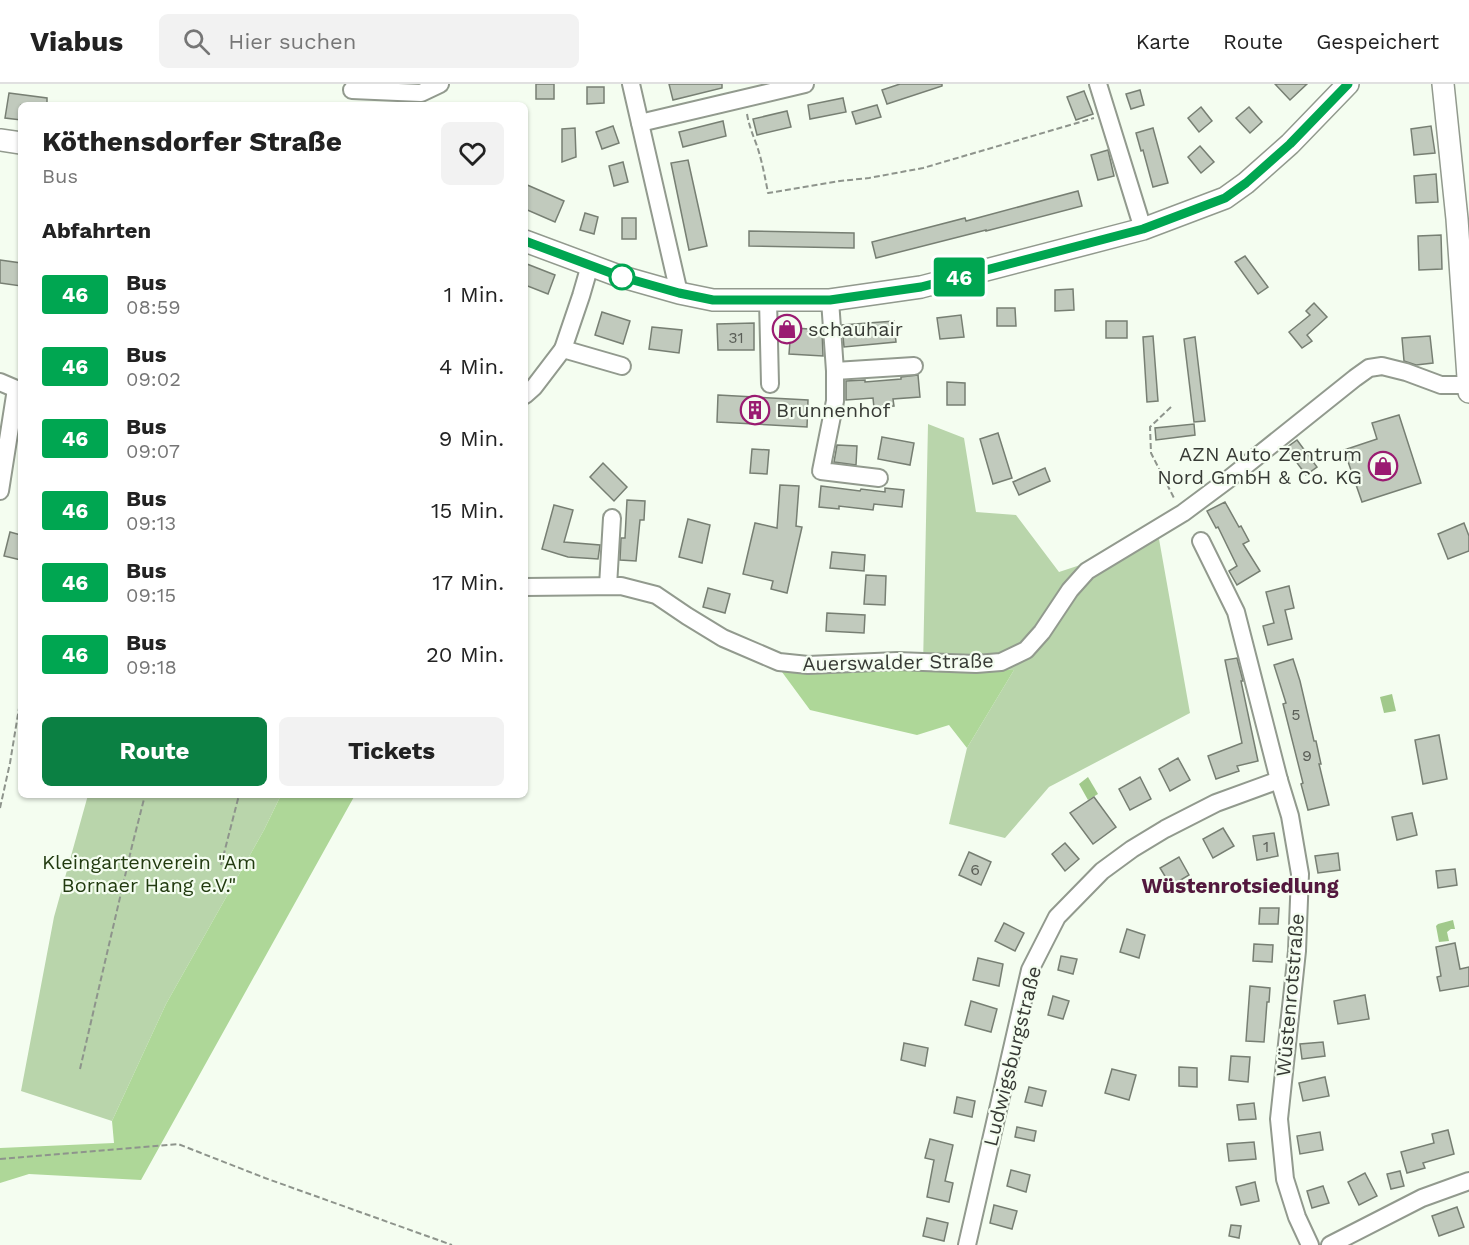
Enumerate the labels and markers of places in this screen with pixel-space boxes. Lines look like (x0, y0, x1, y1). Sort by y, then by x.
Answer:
unlabelled marker (609, 264, 635, 290)
shop icon: schauhair (771, 313, 803, 345)
place label: schauhair (808, 317, 903, 341)
building icon: Brunnenhof (739, 394, 771, 426)
place label: Brunnenhof (776, 398, 890, 422)
place label: AZN Auto Zentrum Nord GmbH & Co. KG (1157, 442, 1362, 489)
shop icon: AZN Auto Zentrum Nord GmbH & Co. KG (1367, 450, 1399, 482)

